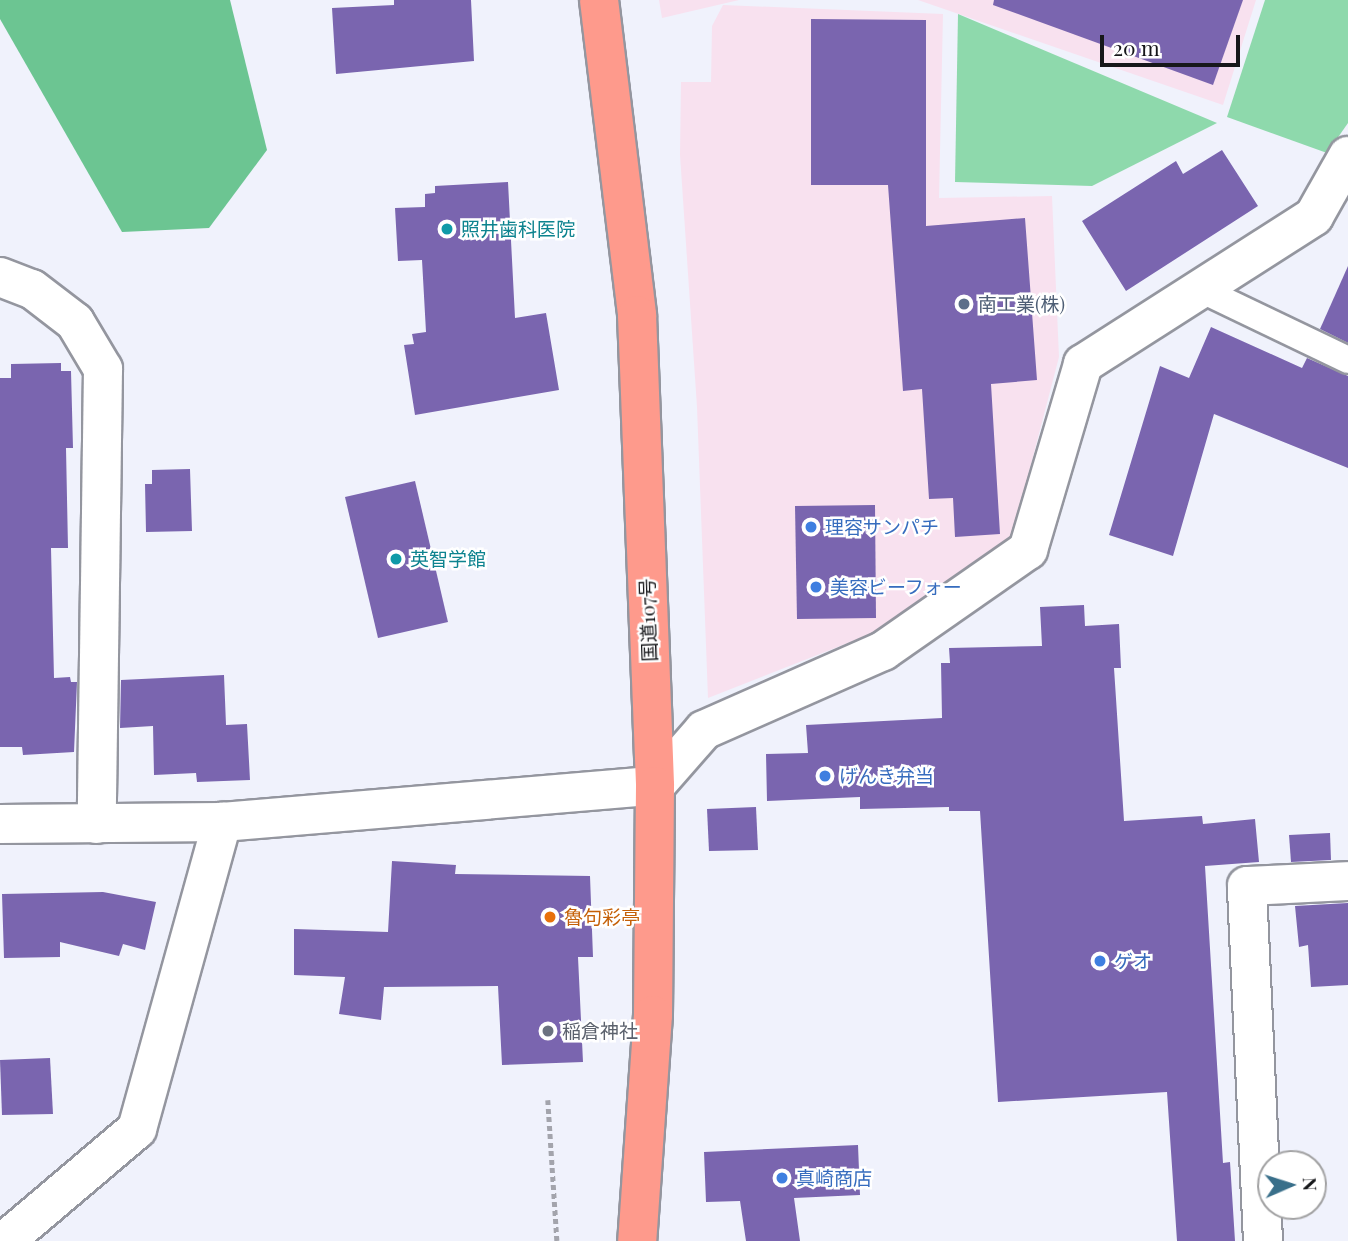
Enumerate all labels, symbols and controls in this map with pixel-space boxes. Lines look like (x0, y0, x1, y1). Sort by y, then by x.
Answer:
scale bar (1103, 21, 1243, 65)
text: 20 m (1113, 33, 1160, 61)
place label: 照井歯科医院 (461, 218, 575, 240)
marker: 照井歯科医院 (439, 221, 455, 237)
place label: 南工業(株) (978, 293, 1065, 315)
marker: 南工業(株) (956, 296, 972, 312)
place label: 理容サンパチ (825, 516, 939, 538)
marker: 理容サンパチ (803, 519, 819, 535)
place label: 英智学館 (410, 548, 486, 570)
marker: 英智学館 (388, 551, 404, 567)
place label: 美容ビーフォー (830, 576, 963, 598)
street label: 国道107号 (635, 578, 661, 662)
marker: 美容ビーフォー (808, 579, 824, 595)
place label: げんき弁当 (839, 765, 934, 787)
marker: げんき弁当 (817, 768, 833, 784)
place label: 魯句彩亭 (564, 906, 640, 928)
marker: 魯句彩亭 (542, 909, 558, 925)
place label: ゲオ (1114, 950, 1152, 972)
marker: ゲオ (1092, 953, 1108, 969)
place label: 稲倉神社 (562, 1020, 638, 1042)
marker: 稲倉神社 (540, 1023, 556, 1039)
north arrow (1257, 1150, 1327, 1220)
place label: 真崎商店 (796, 1167, 872, 1189)
marker: 真崎商店 (774, 1170, 790, 1186)
text: N (1298, 1176, 1324, 1192)

